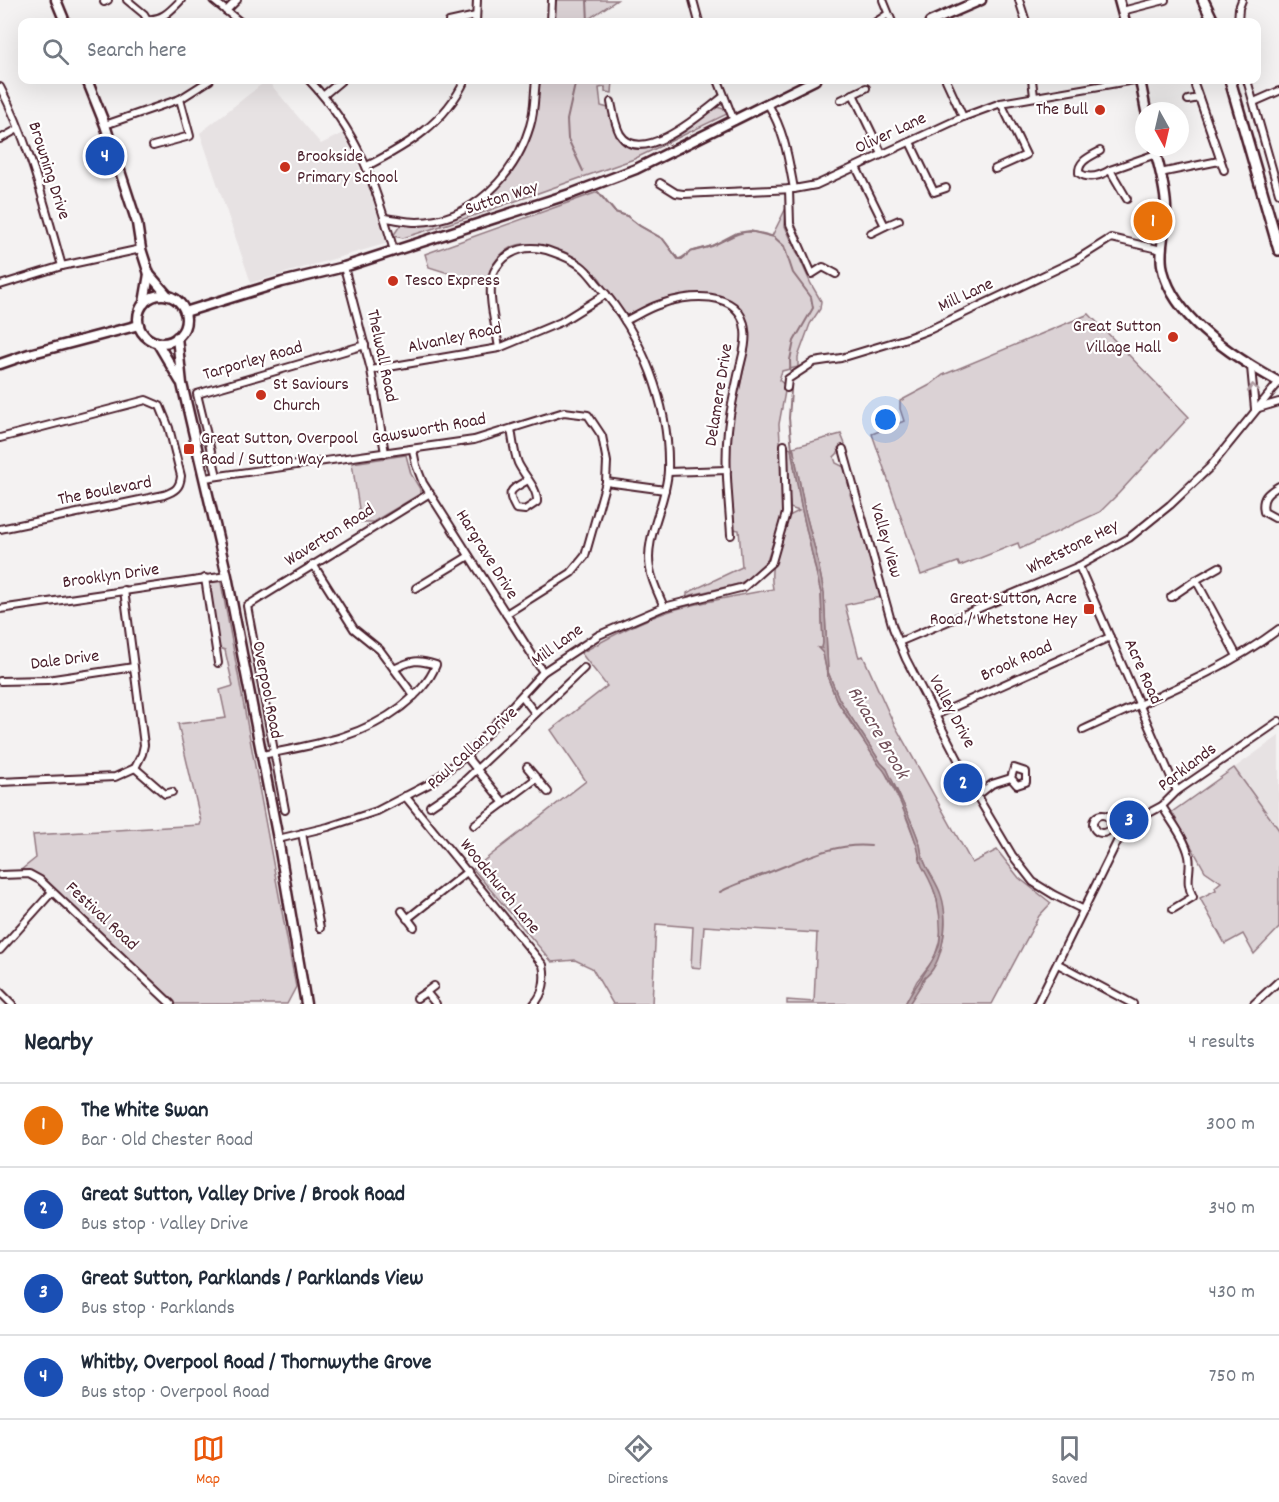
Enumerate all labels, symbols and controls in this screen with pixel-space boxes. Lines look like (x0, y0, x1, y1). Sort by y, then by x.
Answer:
search box (18, 18, 1261, 84)
icon: search (39, 35, 72, 68)
text: Search here (87, 36, 186, 67)
place label: The Bull (1036, 98, 1089, 123)
north arrow (1135, 102, 1189, 156)
marker: The Bull (1093, 103, 1107, 117)
street label: Oliver Lane (851, 107, 931, 161)
street label: Browning Drive (20, 119, 76, 223)
pin: 4 (86, 134, 124, 178)
place label: Brookside Primary School (297, 145, 398, 191)
marker: Brookside Primary School (278, 160, 292, 174)
street label: Sutton Way (462, 175, 542, 223)
pin: 1 (1134, 198, 1172, 244)
place label: Tesco Express (405, 269, 500, 294)
street label: Mill Lane (934, 272, 998, 320)
marker: Tesco Express (386, 274, 400, 288)
street label: Thelwall Road (359, 307, 403, 405)
place label: Great Sutton Village Hall (1073, 315, 1162, 361)
street label: Alvanley Road (406, 317, 504, 361)
marker: Great Sutton Village Hall (1166, 330, 1180, 344)
street label: Tarporley Road (200, 336, 306, 388)
street label: Delamere Drive (700, 342, 740, 448)
place label: St Saviours Church (273, 373, 349, 419)
one-way arrow (1247, 384, 1260, 393)
marker: St Saviours Church (254, 388, 268, 402)
your location (871, 405, 900, 434)
street label: Gawsworth Road (370, 408, 488, 452)
place label: Great Sutton, Overpool Road / Sutton Way (201, 427, 358, 473)
marker: Great Sutton, Overpool Road / Sutton Way (182, 442, 196, 456)
street label: The Boulevard (56, 471, 154, 513)
street label: Waverton Road (280, 498, 380, 574)
street label: Valley View (862, 501, 908, 581)
street label: Hargrave Drive (448, 505, 524, 605)
street label: Whetstone Hey (1023, 514, 1124, 582)
street label: Brooklyn Drive (61, 558, 161, 596)
place label: Great Sutton, Acre Road / Whetstone Hey (930, 587, 1078, 633)
marker: Great Sutton, Acre Road / Whetstone Hey (1082, 602, 1096, 616)
street label: Mill Lane (527, 619, 589, 673)
street label: Brook Road (977, 635, 1057, 689)
street label: Acre Road (1116, 635, 1168, 709)
street label: Overpool Road (244, 639, 288, 741)
street label: Dale Drive (29, 644, 101, 678)
street label: Valley Drive (921, 671, 981, 753)
water label: Rivacre Brook (839, 681, 916, 786)
street label: Paul Callan Drive (422, 701, 524, 797)
street label: Parklands (1153, 738, 1223, 798)
pin: 2 (944, 760, 982, 806)
pin: 3 (1110, 798, 1148, 842)
street label: Woodchurch Lane (453, 834, 545, 940)
street label: Festival Road (59, 877, 143, 957)
text: Nearby (24, 1025, 92, 1062)
text: 4 results (1188, 1029, 1255, 1057)
text: The White Swan (81, 1096, 209, 1127)
text: 1 (41, 1111, 46, 1139)
text: 300 m (1206, 1111, 1255, 1139)
text: Bar · Old Chester Road (81, 1127, 253, 1155)
text: Great Sutton, Valley Drive / Brook Road (81, 1180, 405, 1211)
text: 2 (39, 1195, 48, 1223)
text: 340 m (1209, 1195, 1255, 1223)
text: Bus stop · Valley Drive (81, 1211, 248, 1239)
text: Great Sutton, Parklands / Parklands View (81, 1264, 423, 1295)
text: 3 (39, 1279, 48, 1307)
text: 430 m (1209, 1279, 1255, 1307)
text: Bus stop · Parklands (81, 1295, 235, 1323)
text: Whitby, Overpool Road / Thornwythe Grove (81, 1348, 432, 1379)
text: 4 (39, 1363, 48, 1391)
text: 750 m (1209, 1363, 1255, 1391)
text: Bus stop · Overpool Road (81, 1379, 270, 1407)
tab: Map (192, 1432, 225, 1491)
tab: Directions (608, 1432, 668, 1491)
tab: Saved (1052, 1432, 1087, 1491)

